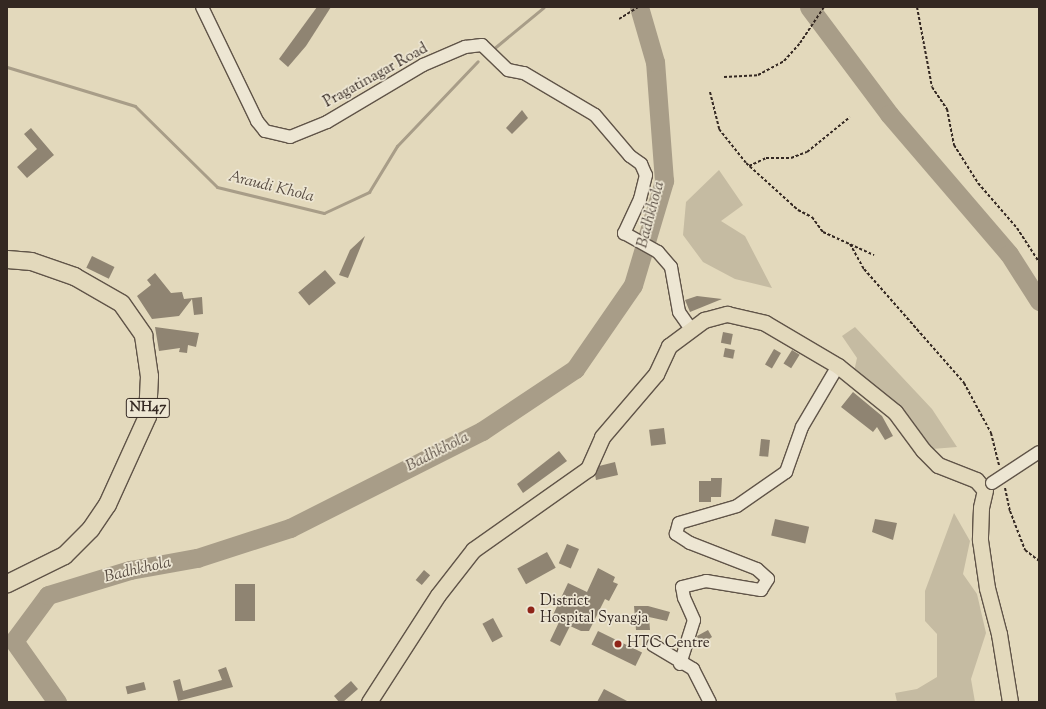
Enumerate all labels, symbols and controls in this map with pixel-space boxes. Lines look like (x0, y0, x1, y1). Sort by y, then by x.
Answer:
street label: Pragatinagar Road (321, 40, 431, 112)
water label: Araudi Khola (226, 168, 316, 208)
water label: Badhkhola (634, 180, 670, 250)
road number: NH47 (125, 396, 171, 420)
water label: Badhkhola (403, 429, 473, 477)
water label: Badhkhola (103, 554, 173, 588)
place label: District Hospital Syangja (540, 592, 648, 627)
marker: District Hospital Syangja (525, 604, 537, 616)
place label: HTC Centre (627, 635, 710, 653)
marker: HTC Centre (612, 638, 624, 650)

